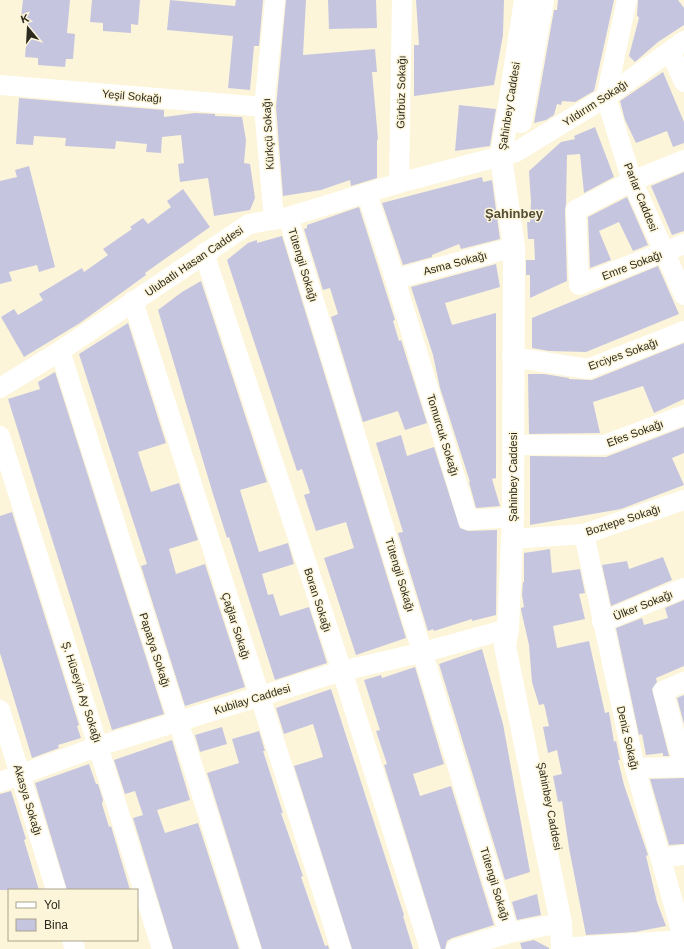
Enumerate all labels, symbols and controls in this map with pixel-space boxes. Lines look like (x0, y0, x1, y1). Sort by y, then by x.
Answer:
north arrow (8, 8, 48, 48)
text: K (19, 12, 31, 25)
street label: Gürbüz Sokağı (394, 55, 408, 129)
street label: Şahinbey Caddesi (496, 61, 522, 151)
street label: Yıldırım Sokağı (560, 77, 630, 129)
street label: Yeşil Sokağı (102, 87, 162, 105)
street label: Kürkçü Sokağı (260, 98, 276, 170)
street label: Parlar Caddesi (622, 161, 660, 233)
district label: Şahinbey (485, 206, 544, 221)
street label: Ulubatlı Hasan Caddesi (143, 224, 245, 298)
street label: Tütengil Sokağı (286, 227, 320, 303)
street label: Emre Sokağı (600, 248, 664, 282)
street label: Asma Sokağı (422, 249, 488, 277)
street label: Erciyes Sokağı (586, 336, 660, 372)
street label: Tomurcuk Sokağı (425, 393, 461, 477)
street label: Efes Sokağı (605, 417, 665, 449)
street label: Şahinbey Caddesi (507, 432, 519, 522)
street label: Boztepe Sokağı (584, 502, 662, 538)
street label: Tütengil Sokağı (383, 537, 417, 613)
street label: Boran Sokağı (302, 566, 334, 634)
street label: Ülker Sokağı (612, 588, 674, 622)
street label: Çağlar Sokağı (220, 591, 252, 661)
street label: Papatya Sokağı (137, 611, 173, 689)
street label: Ş. Hüseyin Ay Sokağı (60, 640, 104, 744)
street label: Kubilay Caddesi (212, 682, 292, 716)
street label: Deniz Sokağı (615, 705, 641, 771)
street label: Şahinbey Caddesi (536, 761, 564, 851)
street label: Akasya Sokağı (12, 763, 44, 837)
street label: Tütengil Sokağı (478, 846, 512, 922)
legend (8, 889, 138, 941)
text: Yol (44, 898, 60, 912)
text: Bina (44, 918, 68, 932)

